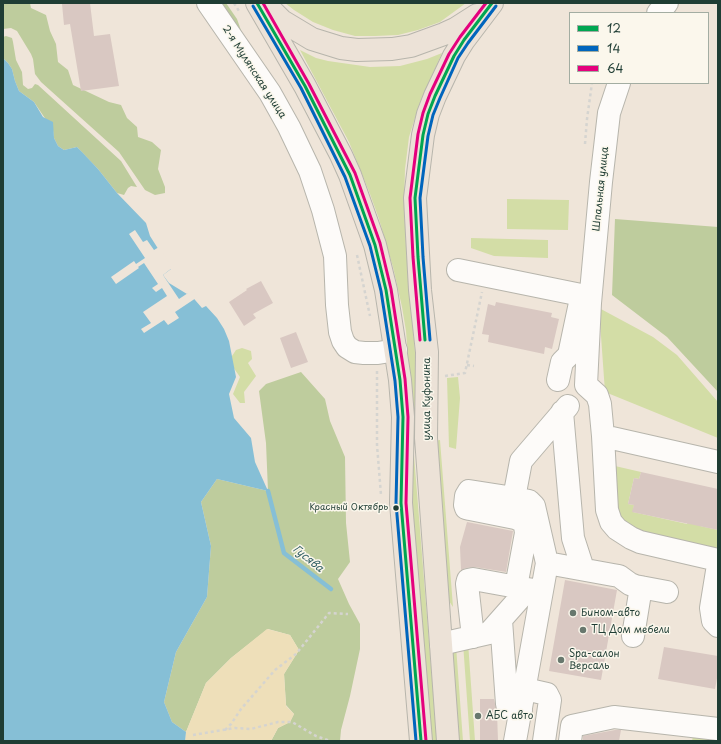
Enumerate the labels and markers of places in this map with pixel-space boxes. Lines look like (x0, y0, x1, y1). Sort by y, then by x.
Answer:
place label: Красный Октябрь (310, 503, 388, 513)
marker: Красный Октябрь (391, 503, 401, 513)
place label: Бином-авто (581, 607, 640, 619)
marker: Бином-авто (568, 608, 578, 618)
place label: ТЦ Дом мебели (591, 624, 670, 636)
marker: ТЦ Дом мебели (578, 625, 588, 635)
place label: Spa-салон Версаль (569, 648, 620, 672)
marker: Spa-салон Версаль (556, 655, 566, 665)
place label: АБС авто (486, 710, 533, 722)
marker: АБС авто (473, 711, 483, 721)

